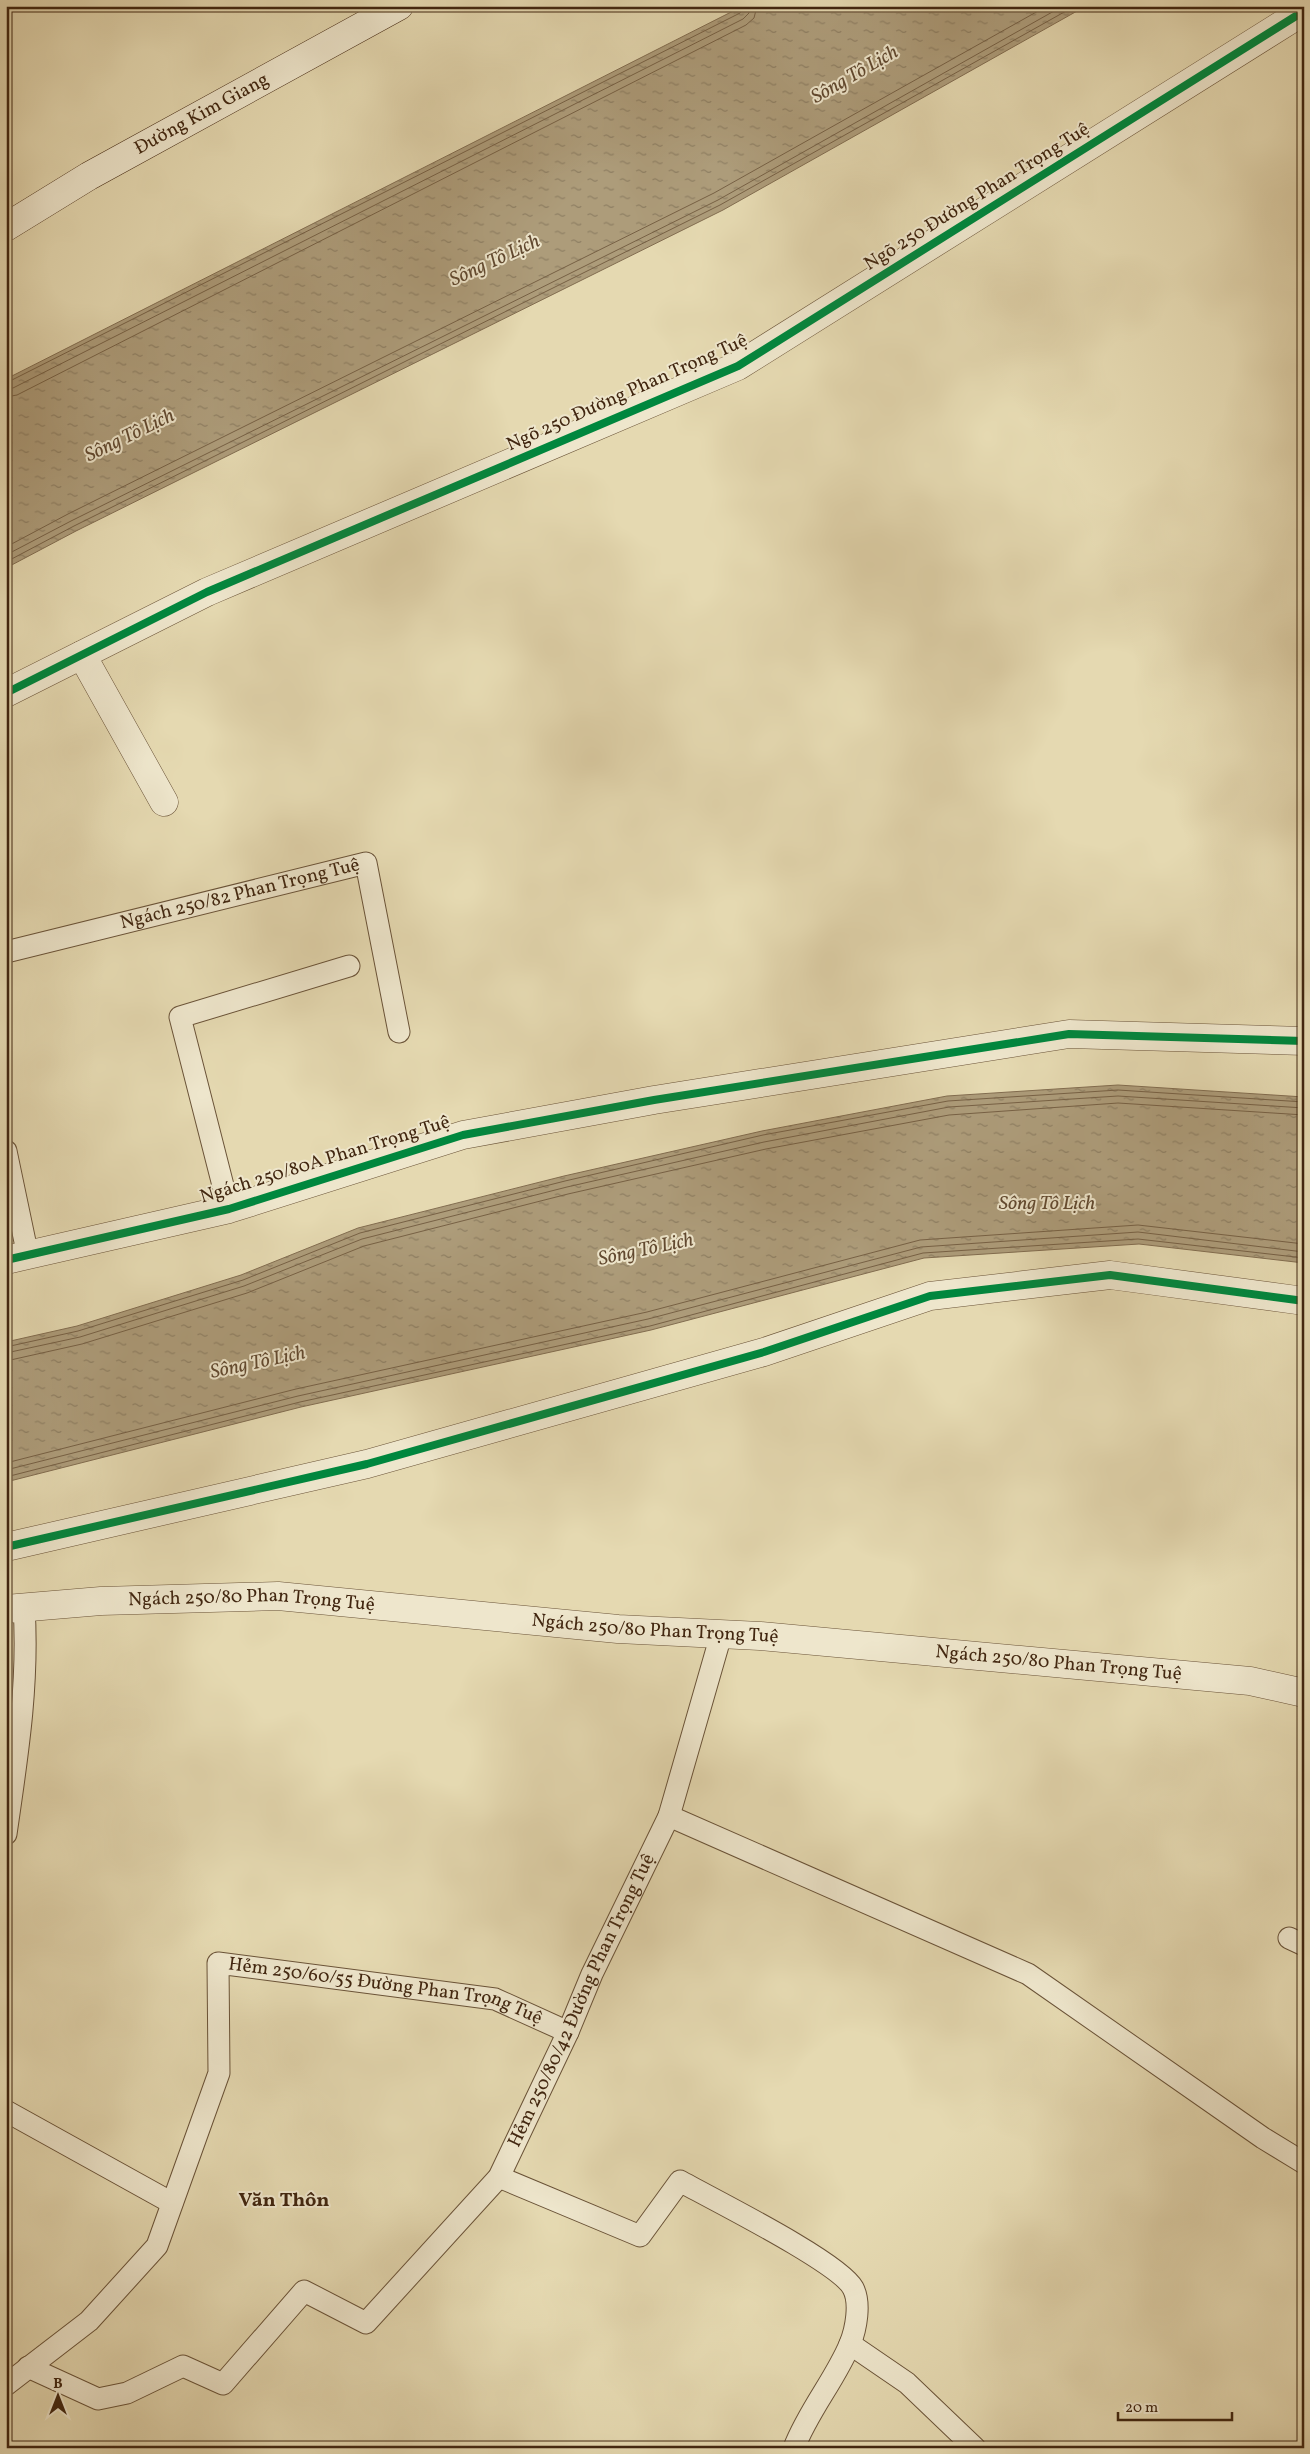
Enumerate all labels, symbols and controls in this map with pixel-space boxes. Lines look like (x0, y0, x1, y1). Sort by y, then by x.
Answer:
water label: Sông Tô Lịch (806, 39, 904, 111)
street label: Đường Kim Giang (130, 67, 274, 162)
street label: Ngõ 250 Đường Phan Trọng Tuệ (859, 117, 1095, 277)
water label: Sông Tô Lịch (445, 228, 545, 294)
street label: Ngõ 250 Đường Phan Trọng Tuệ (502, 328, 752, 458)
water label: Sông Tô Lịch (80, 402, 180, 470)
street label: Ngách 250/82 Phan Trọng Tuệ (117, 852, 362, 936)
street label: Ngách 250/80A Phan Trọng Tuệ (197, 1110, 453, 1210)
water label: Sông Tô Lịch (999, 1190, 1095, 1218)
water label: Sông Tô Lịch (596, 1226, 696, 1274)
water label: Sông Tô Lịch (208, 1339, 308, 1387)
street label: Ngách 250/80 Phan Trọng Tuệ (128, 1583, 376, 1618)
street label: Ngách 250/80 Phan Trọng Tuệ (531, 1608, 780, 1651)
street label: Ngách 250/80 Phan Trọng Tuệ (934, 1639, 1183, 1688)
street label: Hẻm 250/80/42 Đường Phan Trọng Tuệ (502, 1850, 662, 2152)
street label: Hẻm 250/60/55 Đường Phan Trọng Tuệ (227, 1951, 546, 2032)
district label: Văn Thôn (239, 2187, 329, 2215)
north arrow (32, 2372, 82, 2422)
text: B (53, 2375, 63, 2394)
scale bar (1118, 2389, 1231, 2421)
text: 20 m (1125, 2398, 1158, 2419)

